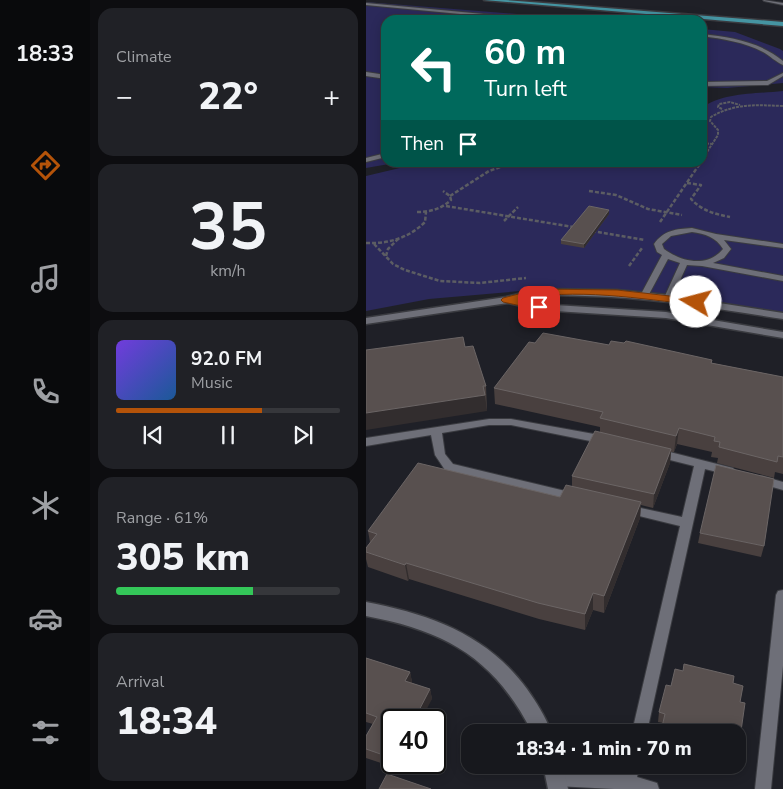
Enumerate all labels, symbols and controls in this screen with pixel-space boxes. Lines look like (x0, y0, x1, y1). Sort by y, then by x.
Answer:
text: 60 m (484, 29, 566, 76)
icon: left (401, 35, 466, 100)
text: 18:33 (16, 39, 74, 69)
text: Climate (116, 46, 171, 68)
text: 22° (198, 71, 258, 122)
text: Turn left (484, 74, 567, 104)
text: − (116, 78, 133, 116)
text: + (323, 78, 340, 116)
icon: arrive (454, 130, 482, 158)
text: Then (401, 131, 444, 157)
icon: directions (28, 148, 63, 183)
text: 35 (189, 183, 267, 272)
text: km/h (210, 260, 246, 282)
icon: music (28, 261, 63, 296)
position arrow (669, 275, 721, 327)
pin (518, 286, 560, 328)
icon: arrive (525, 293, 553, 321)
text: 92.0 FM (191, 346, 262, 372)
text: Music (191, 372, 232, 394)
icon: phone (28, 374, 63, 409)
icon: previous (139, 421, 167, 449)
icon: pause (214, 421, 242, 449)
icon: next (289, 421, 317, 449)
icon: climate (28, 488, 63, 523)
text: Range · 61% (116, 507, 208, 529)
text: 305 km (116, 532, 250, 583)
icon: car (28, 601, 63, 636)
text: Arrival (116, 671, 164, 693)
text: 18:34 (116, 696, 217, 747)
speed limit sign: 40 (381, 709, 446, 774)
icon: filters (28, 715, 63, 750)
text: 18:34 · 1 min · 70 m (515, 736, 692, 762)

